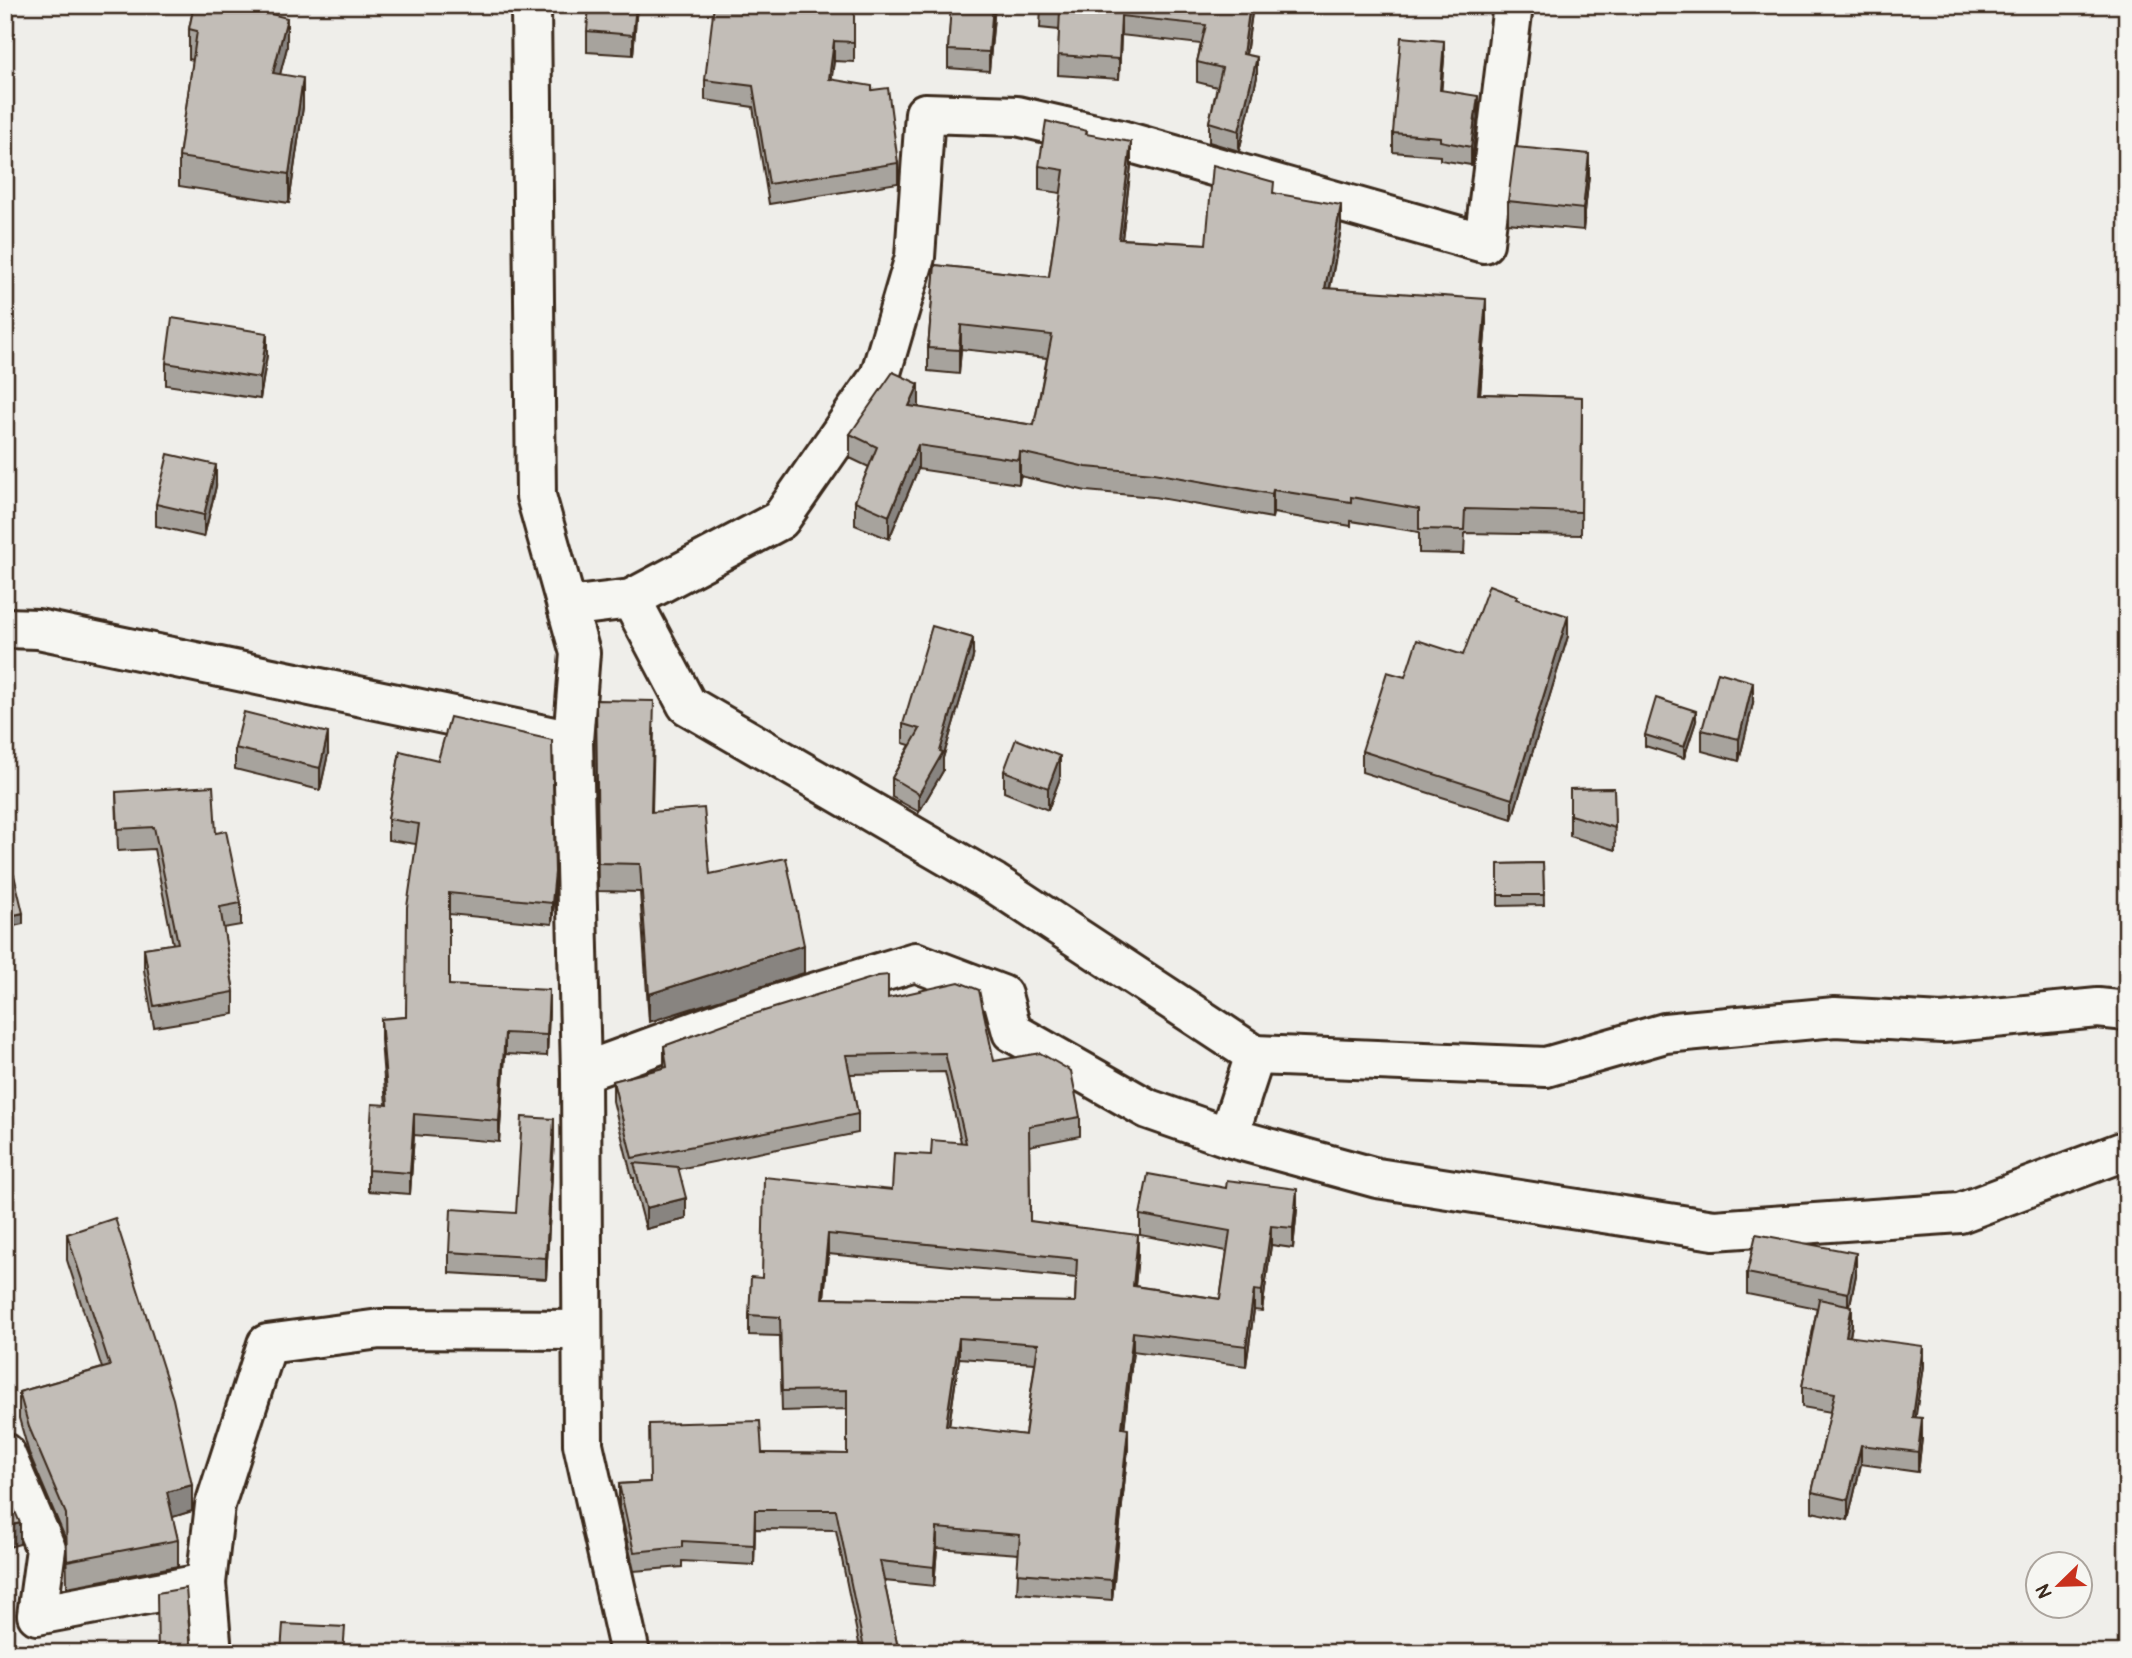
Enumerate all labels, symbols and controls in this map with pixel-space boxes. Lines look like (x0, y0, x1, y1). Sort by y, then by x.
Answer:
north arrow (2024, 1550, 2094, 1620)
text: N (2031, 1581, 2058, 1602)

